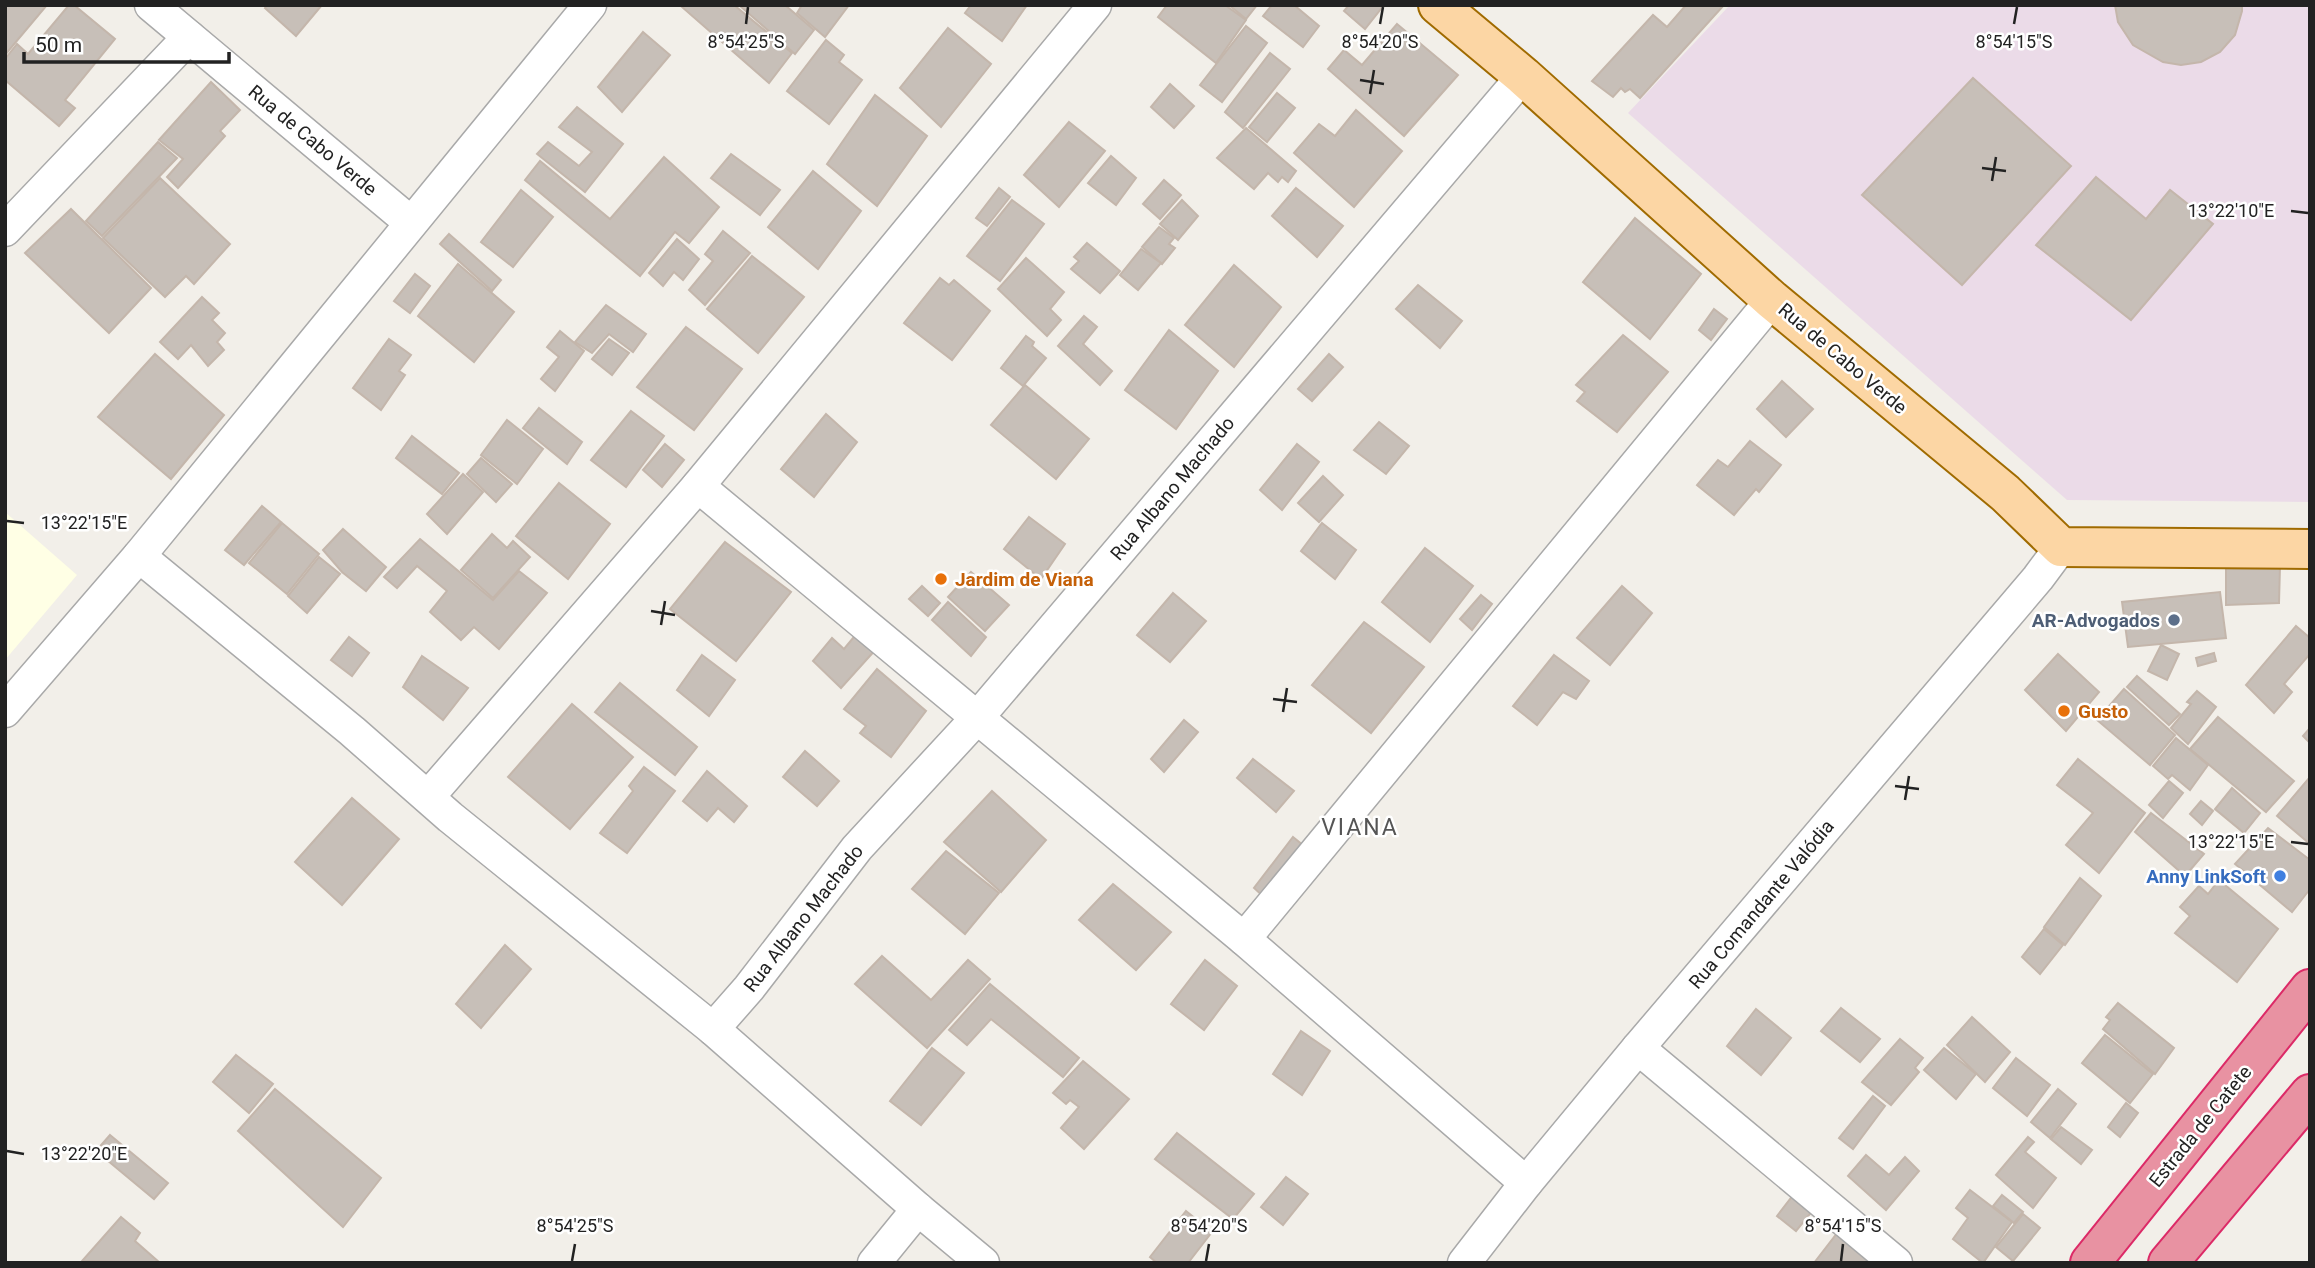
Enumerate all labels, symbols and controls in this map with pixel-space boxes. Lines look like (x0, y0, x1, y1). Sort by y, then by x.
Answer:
scale bar (24, 21, 229, 65)
text: 8°54'25"S (708, 31, 785, 52)
text: 8°54'20"S (1342, 31, 1419, 52)
text: 8°54'15"S (1976, 31, 2053, 52)
text: 50 m (35, 33, 82, 57)
street label: Rua de Cabo Verde (244, 80, 382, 201)
text: 13°22'10"E (2188, 200, 2274, 221)
street label: Rua de Cabo Verde (1774, 298, 1912, 419)
street label: Rua Albano Machado (1106, 412, 1239, 565)
text: 13°22'15"E (41, 512, 127, 533)
place label: Jardim de Viana (955, 568, 1094, 591)
marker: Jardim de Viana (933, 571, 949, 587)
place label: AR-Advogados (2032, 609, 2160, 632)
marker: AR-Advogados (2166, 612, 2182, 628)
place label: Gusto (2078, 700, 2129, 723)
marker: Gusto (2056, 703, 2072, 719)
district label: VIANA (1321, 814, 1399, 841)
street label: Rua Comandante Valódia (1684, 815, 1839, 994)
text: 13°22'15"E (2188, 831, 2274, 852)
street label: Rua Albano Machado (739, 840, 868, 997)
place label: Anny LinkSoft (2146, 865, 2267, 888)
marker: Anny LinkSoft (2272, 868, 2288, 884)
street label: Estrada de Catete (2144, 1061, 2256, 1192)
text: 13°22'20"E (41, 1143, 127, 1164)
text: 8°54'25"S (537, 1215, 614, 1236)
text: 8°54'20"S (1171, 1215, 1248, 1236)
text: 8°54'15"S (1805, 1215, 1882, 1236)

